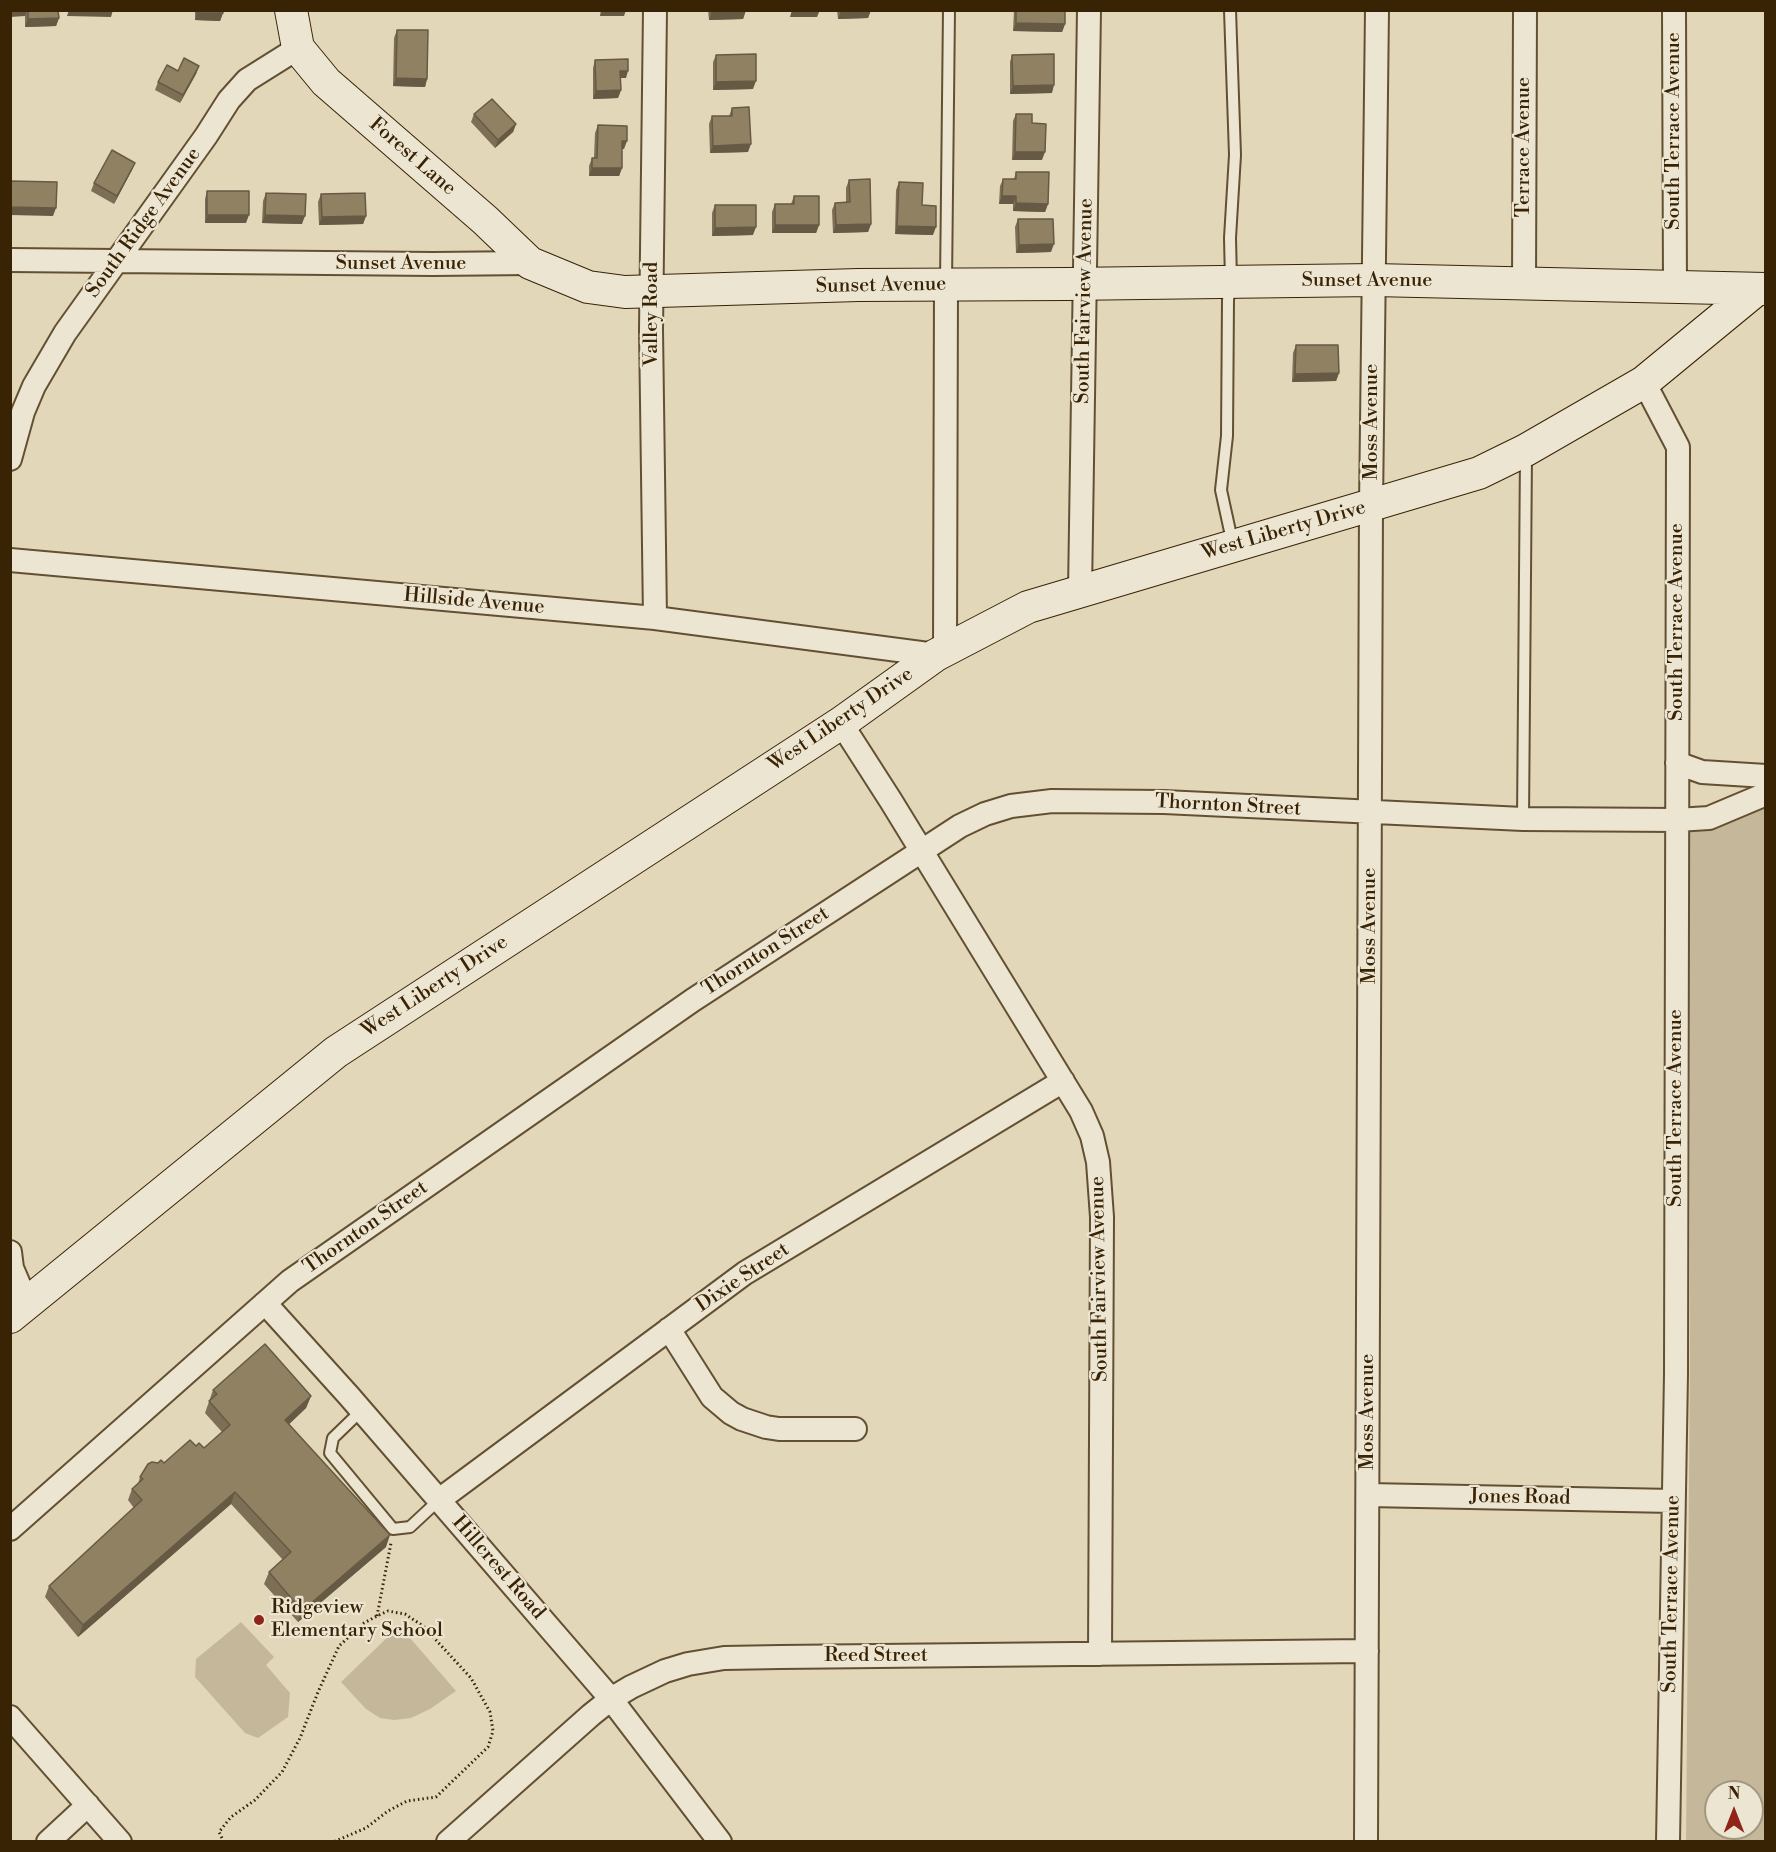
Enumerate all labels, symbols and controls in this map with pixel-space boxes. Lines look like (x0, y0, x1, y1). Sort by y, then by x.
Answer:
street label: South Terrace Avenue (1662, 32, 1686, 230)
street label: Terrace Avenue (1512, 77, 1536, 217)
street label: Forest Lane (364, 113, 460, 201)
street label: South Ridge Avenue (82, 143, 206, 303)
street label: South Fairview Avenue (1071, 198, 1099, 404)
street label: Sunset Avenue (336, 252, 466, 276)
street label: Valley Road (640, 262, 664, 366)
street label: Sunset Avenue (1302, 269, 1432, 293)
street label: Sunset Avenue (815, 273, 947, 299)
street label: Moss Avenue (1360, 364, 1384, 480)
street label: West Liberty Drive (1199, 496, 1369, 566)
street label: South Terrace Avenue (1665, 523, 1689, 721)
street label: Hillside Avenue (403, 584, 545, 620)
street label: West Liberty Drive (764, 663, 918, 777)
street label: Thornton Street (1154, 790, 1302, 822)
street label: Moss Avenue (1358, 868, 1382, 984)
street label: Thornton Street (698, 902, 834, 1002)
street label: West Liberty Drive (357, 931, 513, 1043)
street label: South Terrace Avenue (1664, 1009, 1688, 1207)
street label: Thornton Street (299, 1176, 433, 1280)
street label: South Fairview Avenue (1086, 1176, 1114, 1382)
street label: Dixie Street (692, 1238, 794, 1318)
street label: Moss Avenue (1356, 1354, 1380, 1470)
street label: Jones Road (1469, 1485, 1571, 1511)
street label: South Terrace Avenue (1658, 1495, 1686, 1693)
street label: Hillcrest Road (446, 1511, 550, 1625)
place label: Ridgeview Elementary School (271, 1596, 443, 1643)
marker: Ridgeview Elementary School (252, 1613, 266, 1627)
street label: Reed Street (824, 1644, 928, 1668)
north arrow (1704, 1780, 1764, 1840)
text: N (1728, 1784, 1740, 1804)

